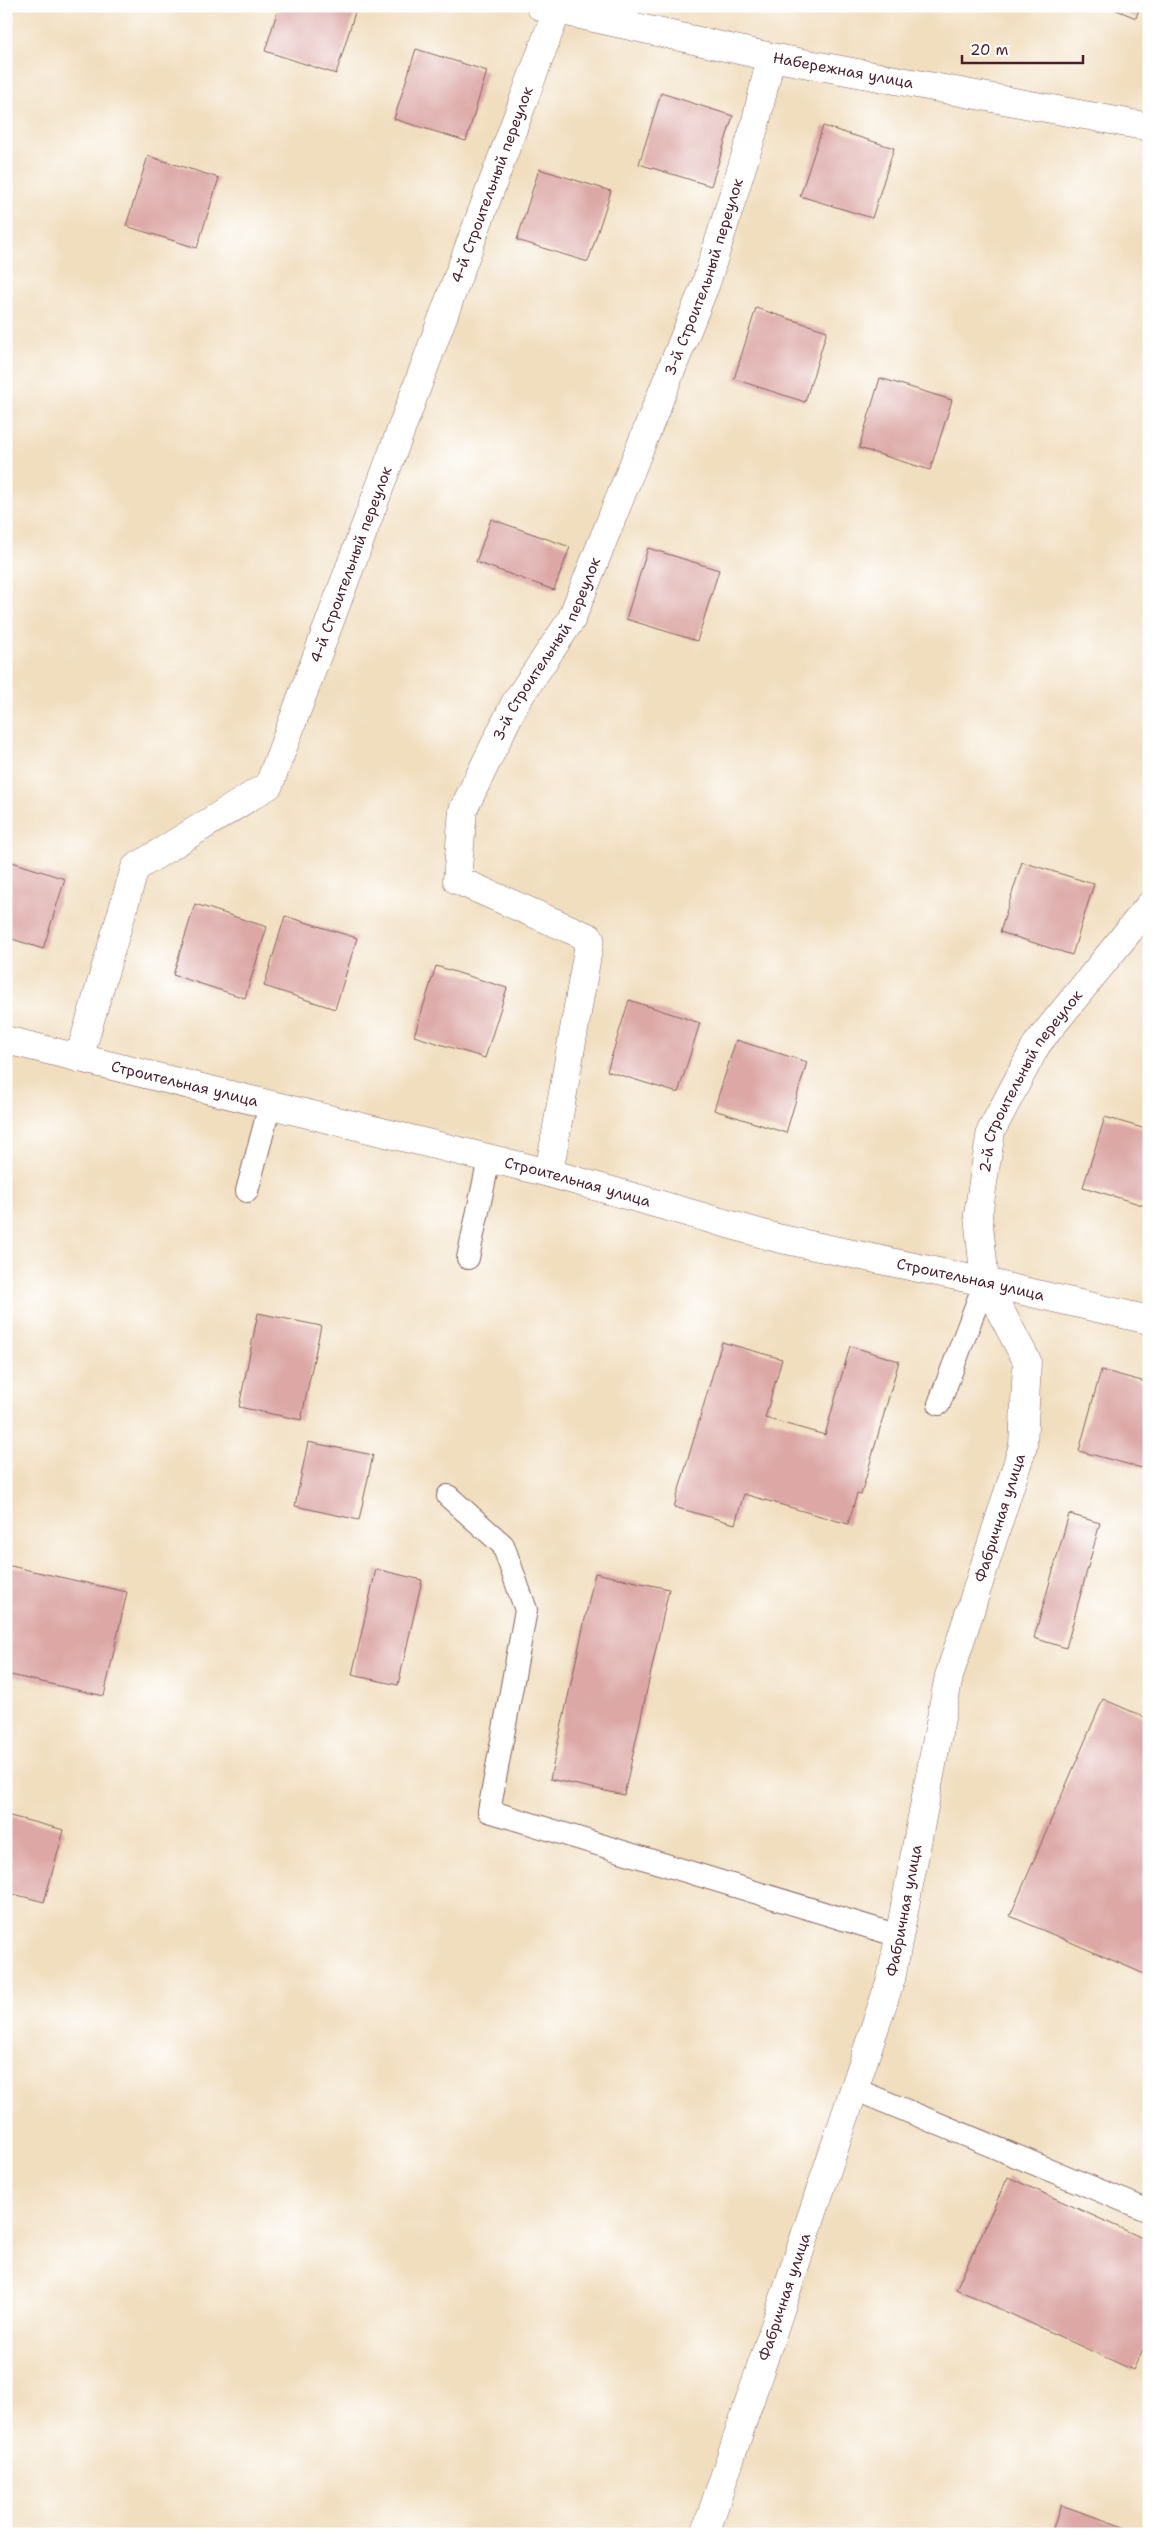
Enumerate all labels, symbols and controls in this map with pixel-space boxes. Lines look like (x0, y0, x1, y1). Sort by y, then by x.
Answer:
scale bar (962, 32, 1084, 64)
text: 20 m (970, 40, 1009, 60)
street label: Набережная улица (771, 48, 916, 93)
street label: 4-й Строительный переулок (446, 84, 538, 286)
street label: 3-й Строительный переулок (660, 176, 748, 379)
street label: 4-й Строительный переулок (305, 463, 397, 665)
street label: 3-й Строительный переулок (488, 554, 605, 744)
street label: 2-й Строительный переулок (975, 986, 1087, 1174)
street label: Строительная улица (109, 1056, 261, 1112)
street label: Строительная улица (502, 1152, 654, 1212)
street label: Строительная улица (895, 1254, 1047, 1306)
street label: Фабричная улица (970, 1450, 1030, 1585)
street label: Фабричная улица (882, 1842, 927, 1978)
street label: Фабричная улица (754, 2230, 815, 2364)

